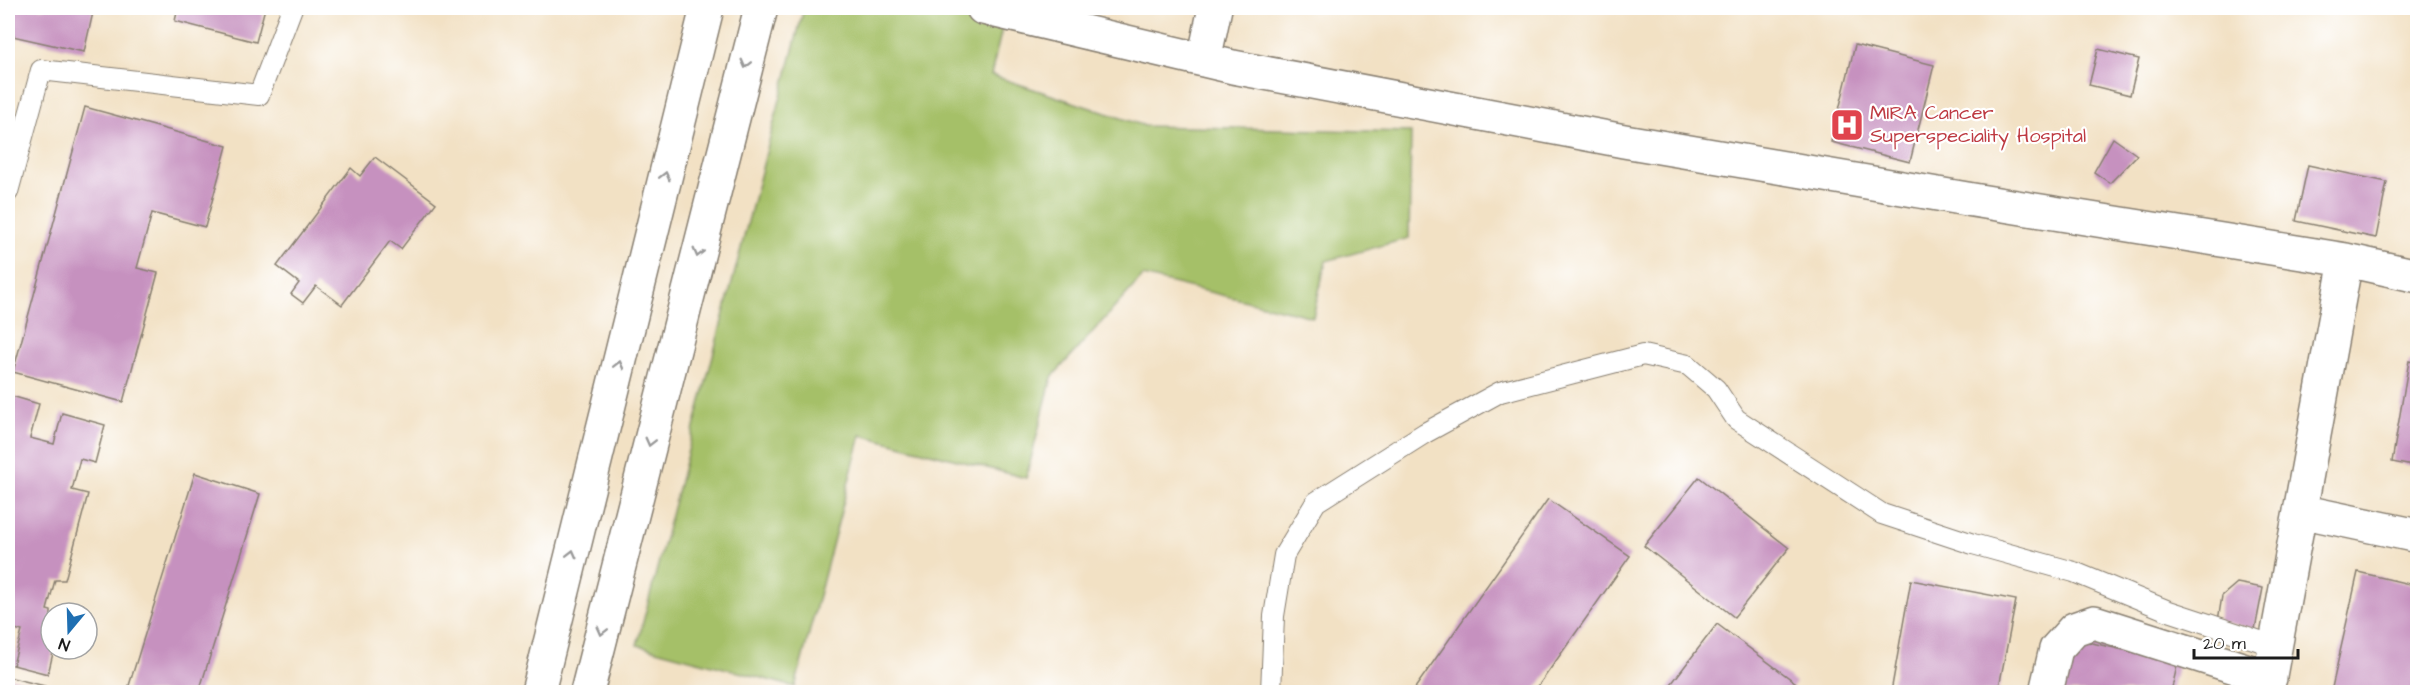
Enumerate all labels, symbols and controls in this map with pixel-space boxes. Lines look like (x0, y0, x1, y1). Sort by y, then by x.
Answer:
one-way arrow (741, 59, 754, 69)
place label: MIRA Cancer Superspeciality Hospital (1870, 99, 2086, 151)
hospital icon: MIRA Cancer Superspeciality Hospital (1829, 107, 1865, 143)
one-way arrow (658, 171, 671, 181)
one-way arrow (693, 248, 706, 258)
one-way arrow (611, 360, 624, 370)
one-way arrow (645, 437, 658, 447)
one-way arrow (564, 549, 577, 559)
north arrow (39, 601, 99, 661)
scale bar (2194, 622, 2298, 660)
one-way arrow (597, 626, 610, 636)
text: 20 m (2203, 631, 2246, 656)
text: N (56, 632, 73, 656)

